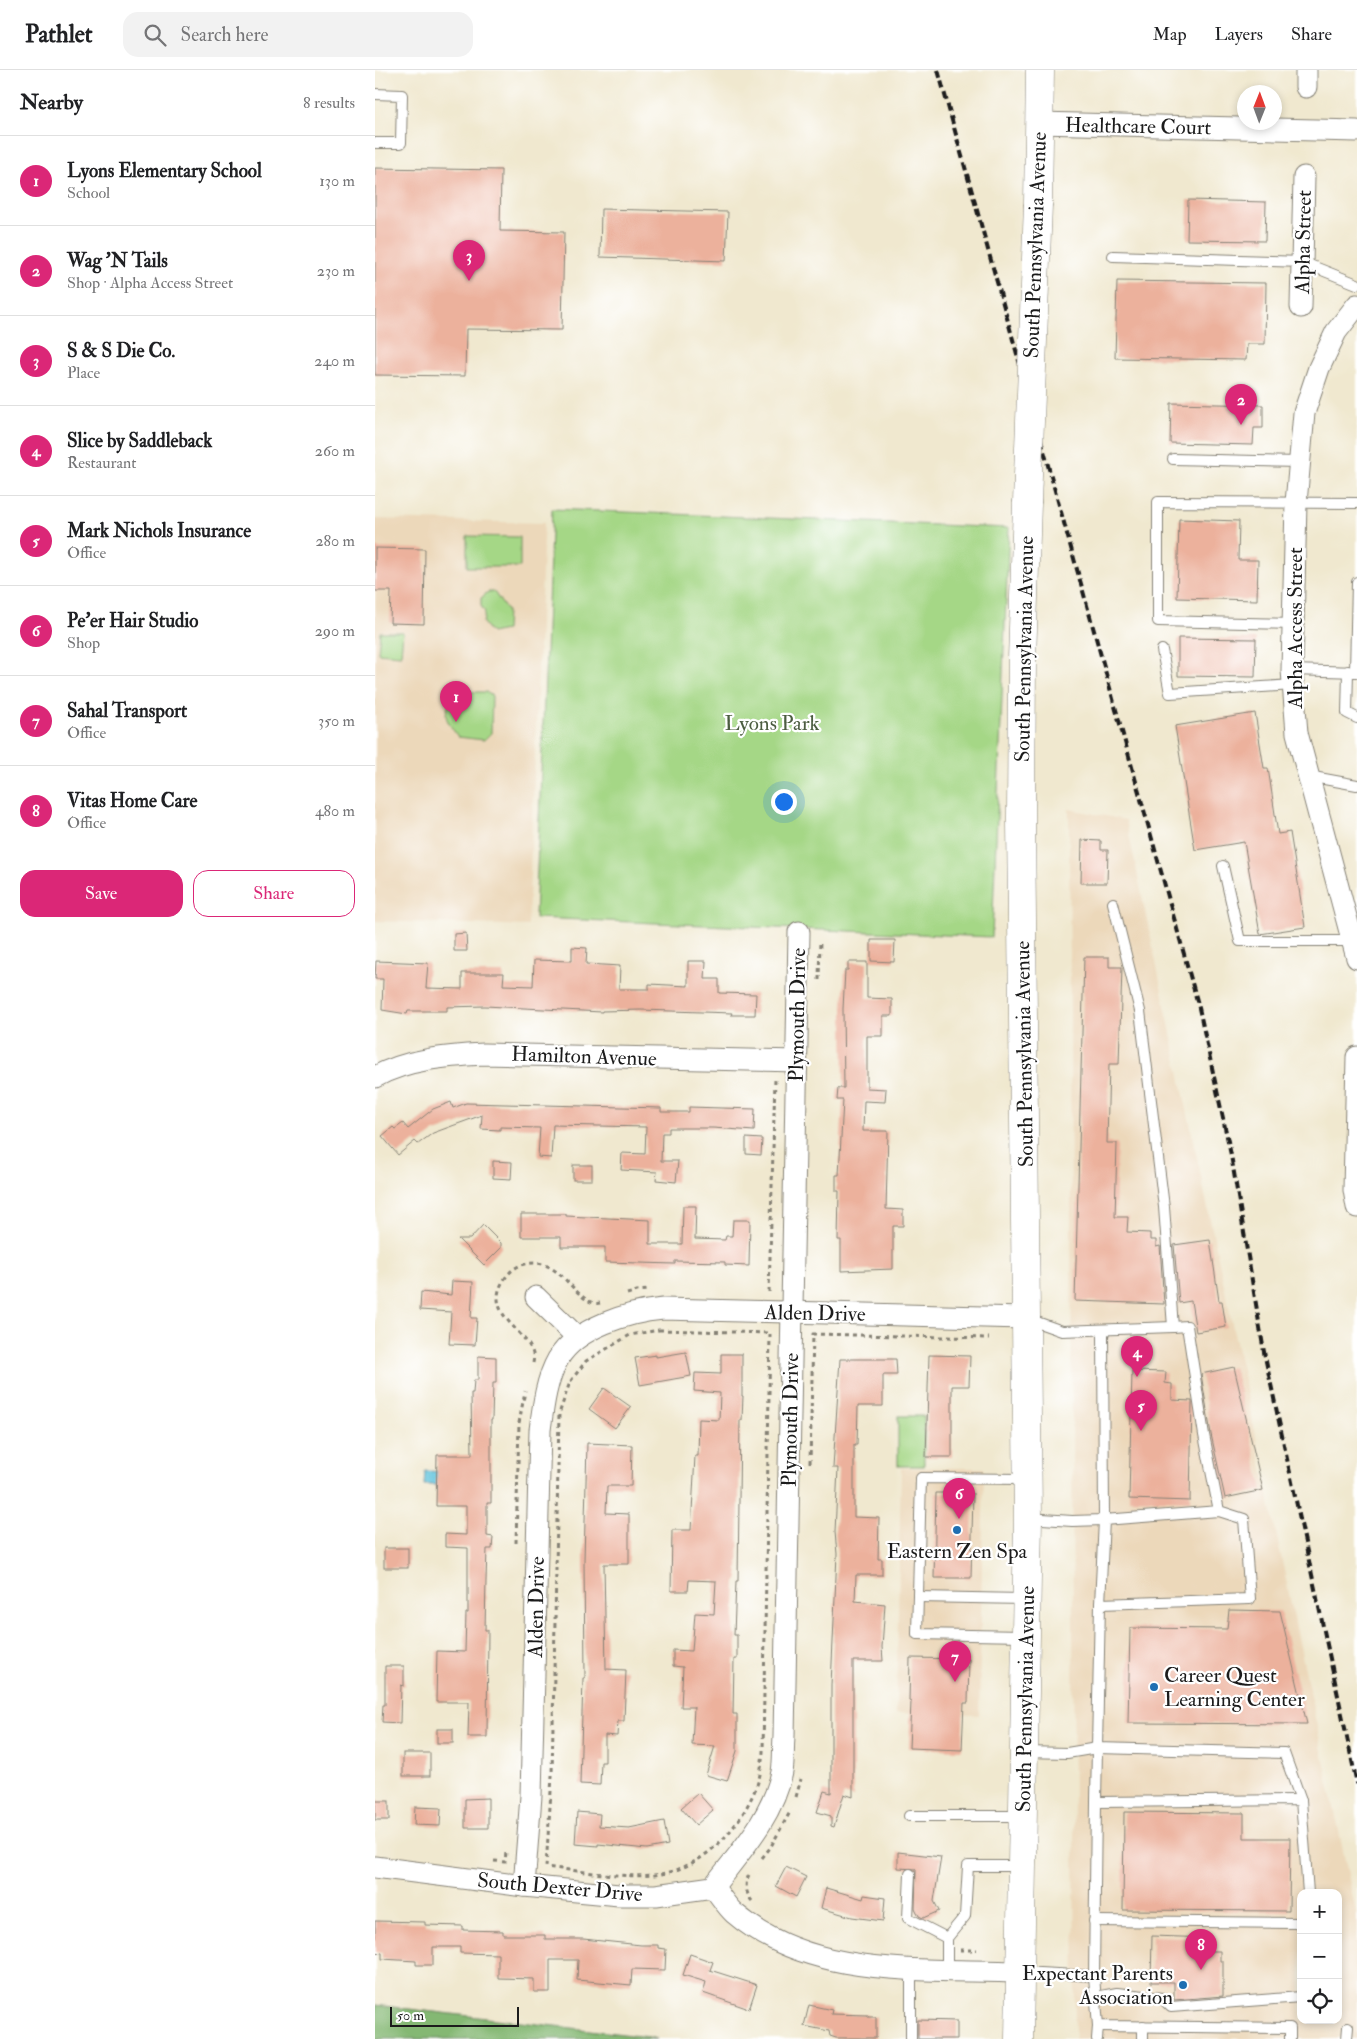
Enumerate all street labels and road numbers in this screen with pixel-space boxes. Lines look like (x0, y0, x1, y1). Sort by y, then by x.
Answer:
street label: Healthcare Court (1065, 112, 1212, 141)
street label: South Pennsylvania Avenue (1018, 131, 1053, 359)
street label: Alpha Street (1289, 190, 1318, 295)
street label: South Pennsylvania Avenue (1009, 535, 1040, 762)
street label: Alpha Access Street (1282, 547, 1309, 710)
street label: South Pennsylvania Avenue (1009, 940, 1040, 1167)
street label: Plymouth Drive (783, 947, 812, 1082)
street label: Hamilton Avenue (511, 1040, 658, 1073)
street label: Alden Drive (763, 1299, 866, 1328)
street label: Plymouth Drive (776, 1352, 805, 1487)
street label: Alden Drive (522, 1556, 551, 1659)
street label: South Pennsylvania Avenue (1010, 1585, 1041, 1812)
street label: South Dexter Drive (476, 1867, 644, 1908)

